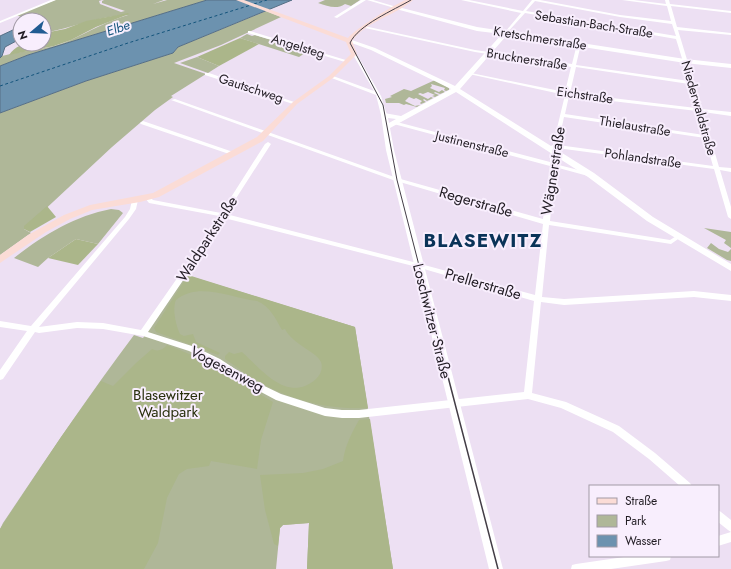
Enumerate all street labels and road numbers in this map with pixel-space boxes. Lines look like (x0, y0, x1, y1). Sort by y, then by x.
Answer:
street label: Sebastian-Bach-Straße (534, 5, 655, 43)
street label: Kretschmerstraße (492, 21, 588, 55)
street label: Angelsteg (269, 29, 327, 63)
street label: Brucknerstraße (485, 43, 569, 75)
street label: Niederwaldstraße (676, 58, 722, 158)
street label: Gautschweg (216, 69, 286, 107)
street label: Eichstraße (556, 82, 615, 108)
street label: Thielaustraße (598, 111, 672, 141)
street label: Justinenstraße (431, 125, 511, 162)
street label: Wägnerstraße (535, 125, 571, 217)
street label: Pohlandstraße (603, 143, 683, 173)
street label: Regerstraße (437, 181, 516, 223)
street label: Waldparkstraße (171, 192, 243, 286)
street label: Loschwitzer Straße (407, 261, 457, 381)
street label: Prellerstraße (442, 263, 524, 305)
street label: Vogesenweg (186, 340, 268, 398)

